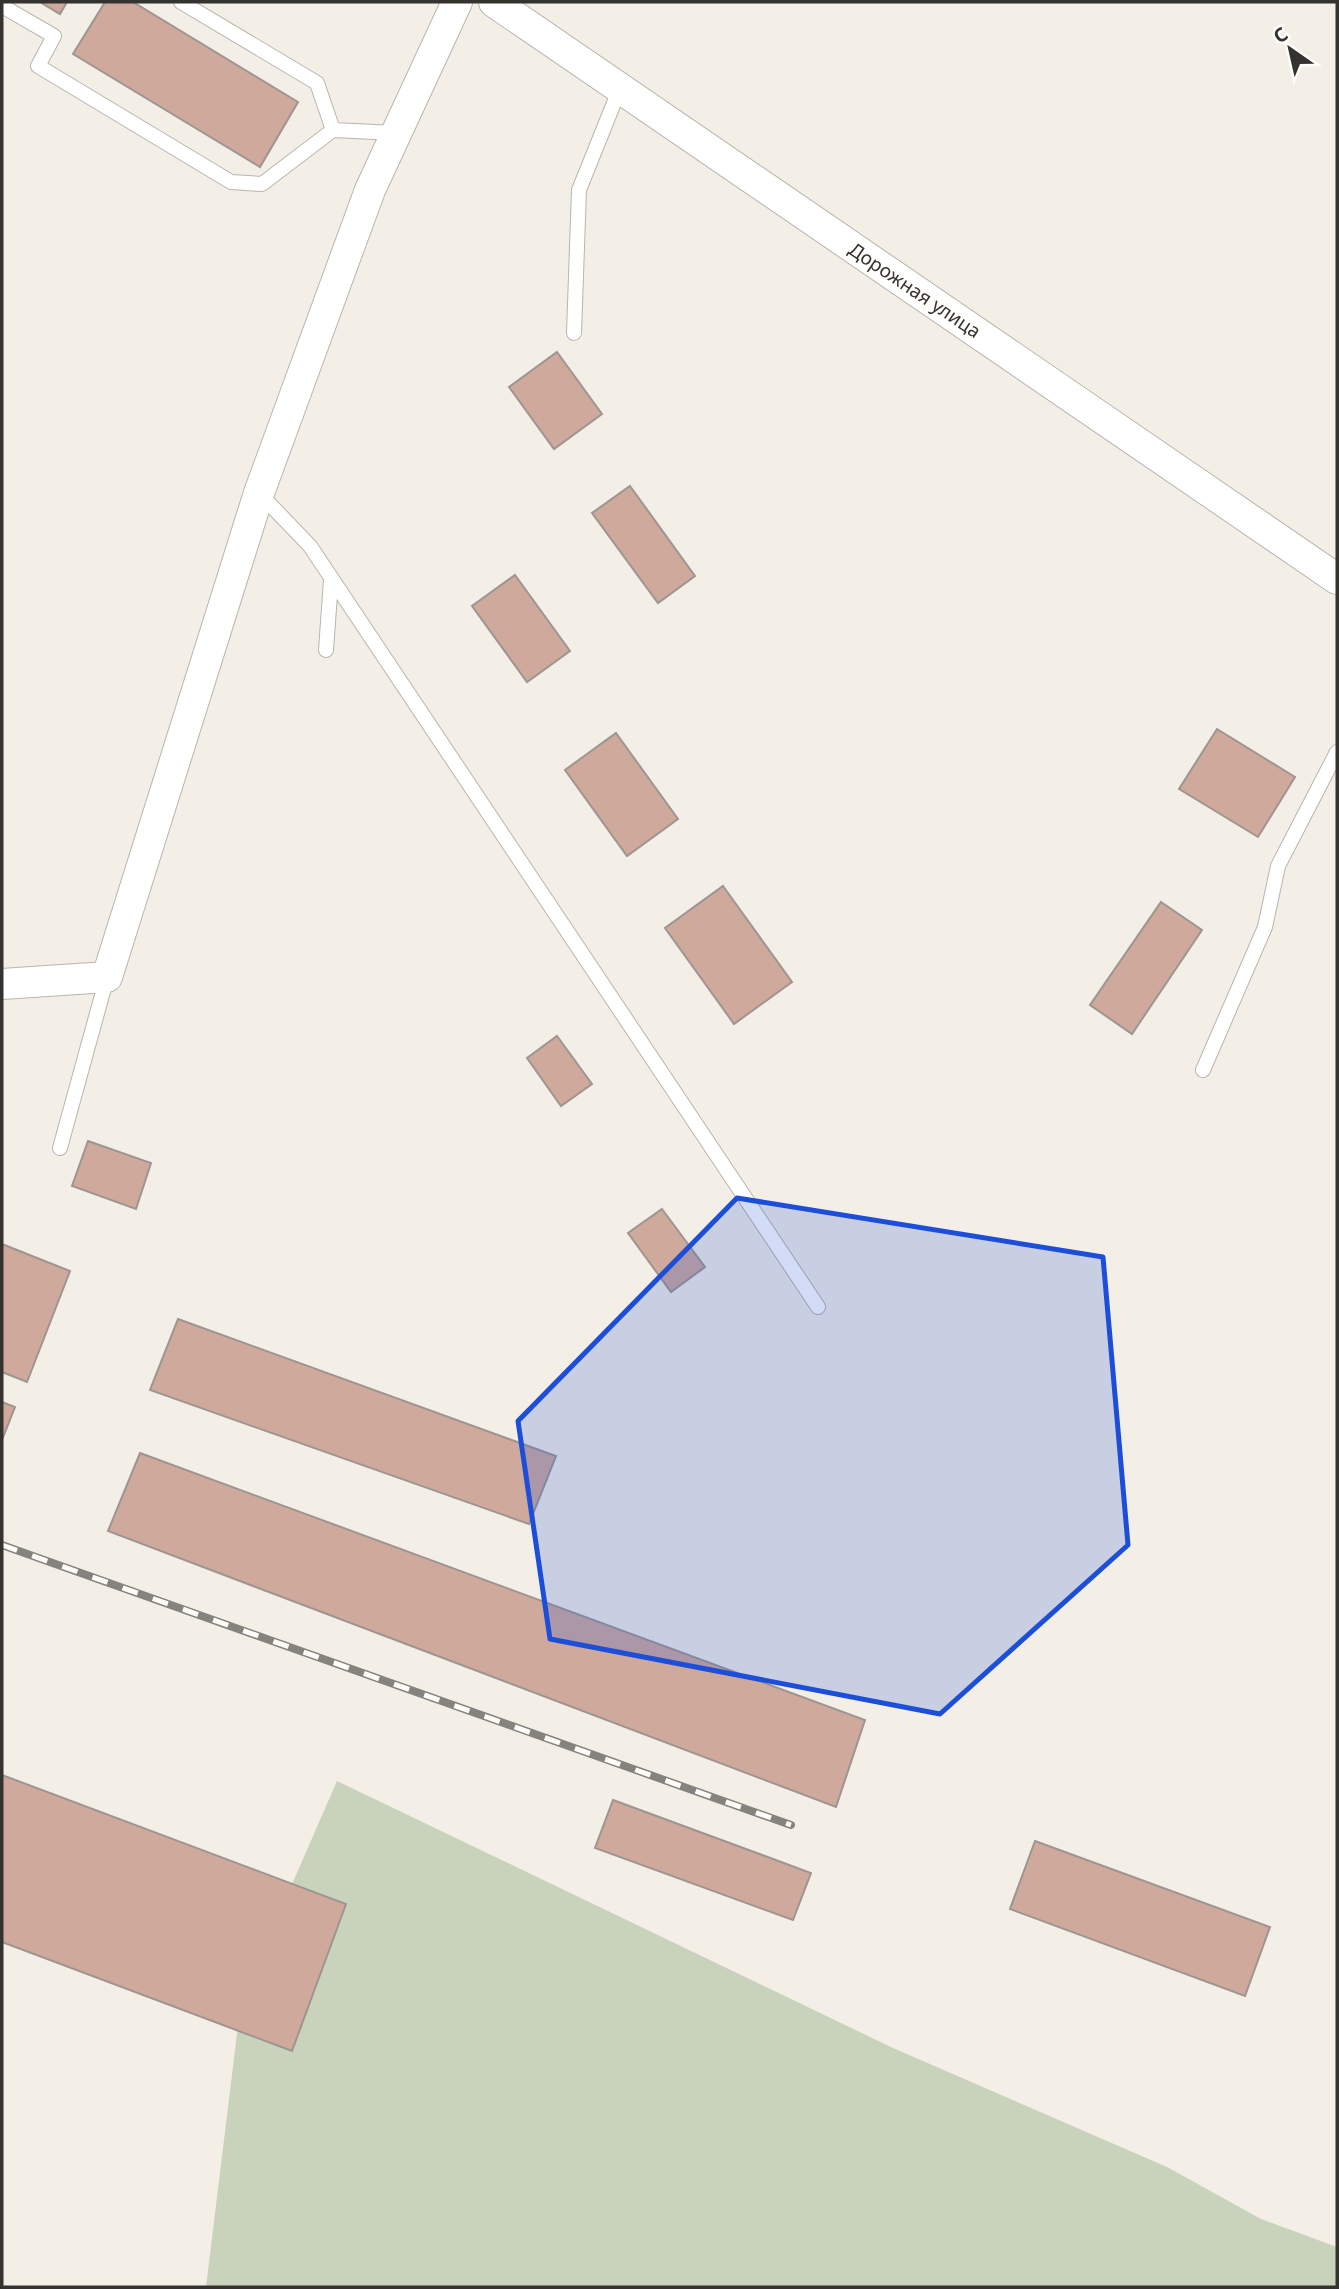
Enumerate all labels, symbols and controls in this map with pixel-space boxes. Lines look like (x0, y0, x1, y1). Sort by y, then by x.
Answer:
north arrow (1255, 14, 1325, 84)
text: С (1268, 21, 1293, 49)
street label: Дорожная улица (844, 236, 986, 344)

